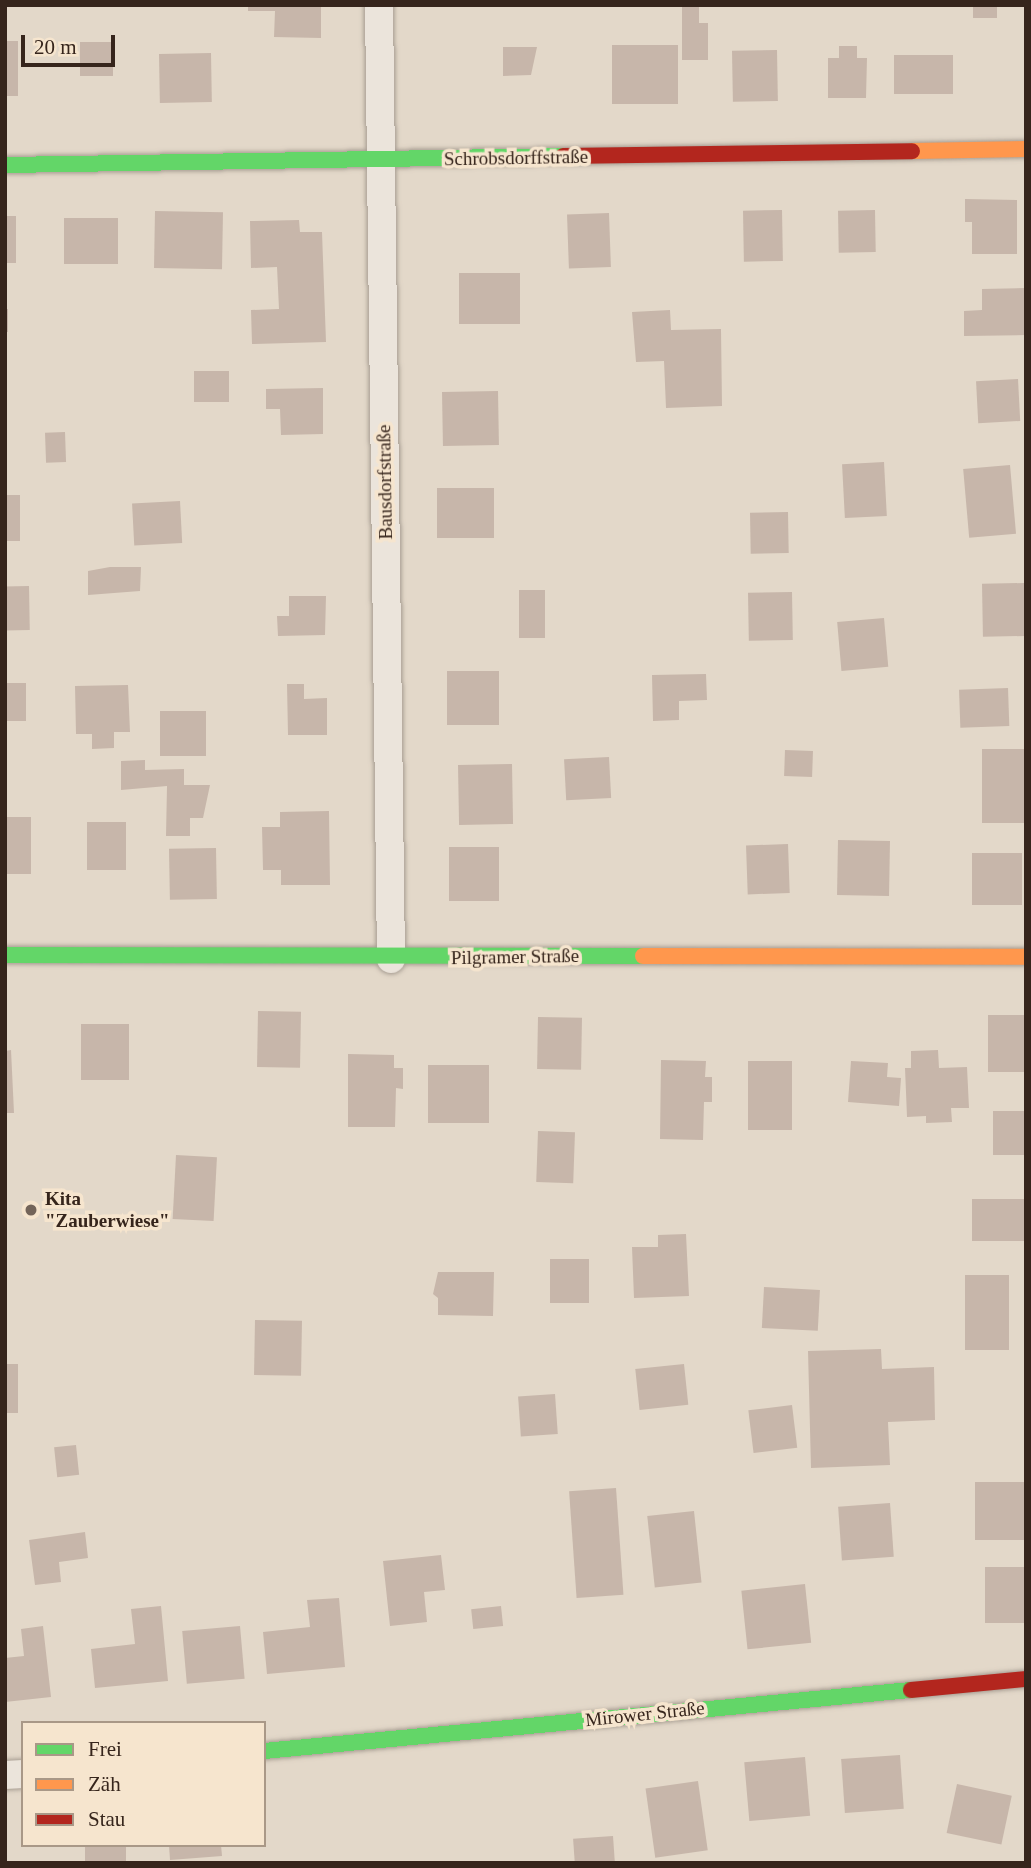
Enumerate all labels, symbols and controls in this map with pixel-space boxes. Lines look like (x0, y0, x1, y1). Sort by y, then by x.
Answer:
scale bar (24, 21, 119, 65)
text: 20 m (34, 35, 77, 59)
street label: Schrobsdorffstraße (444, 145, 588, 171)
street label: Bausdorfstraße (373, 424, 397, 540)
street label: Pilgramer Straße (451, 944, 579, 970)
place label: Kita "Zauberwiese" (45, 1188, 170, 1232)
marker: Kita "Zauberwiese" (23, 1202, 39, 1218)
street label: Mirower Straße (584, 1696, 706, 1732)
legend (21, 1721, 266, 1847)
text: Frei (88, 1737, 122, 1761)
text: Zäh (88, 1772, 121, 1796)
text: Stau (88, 1807, 125, 1831)

